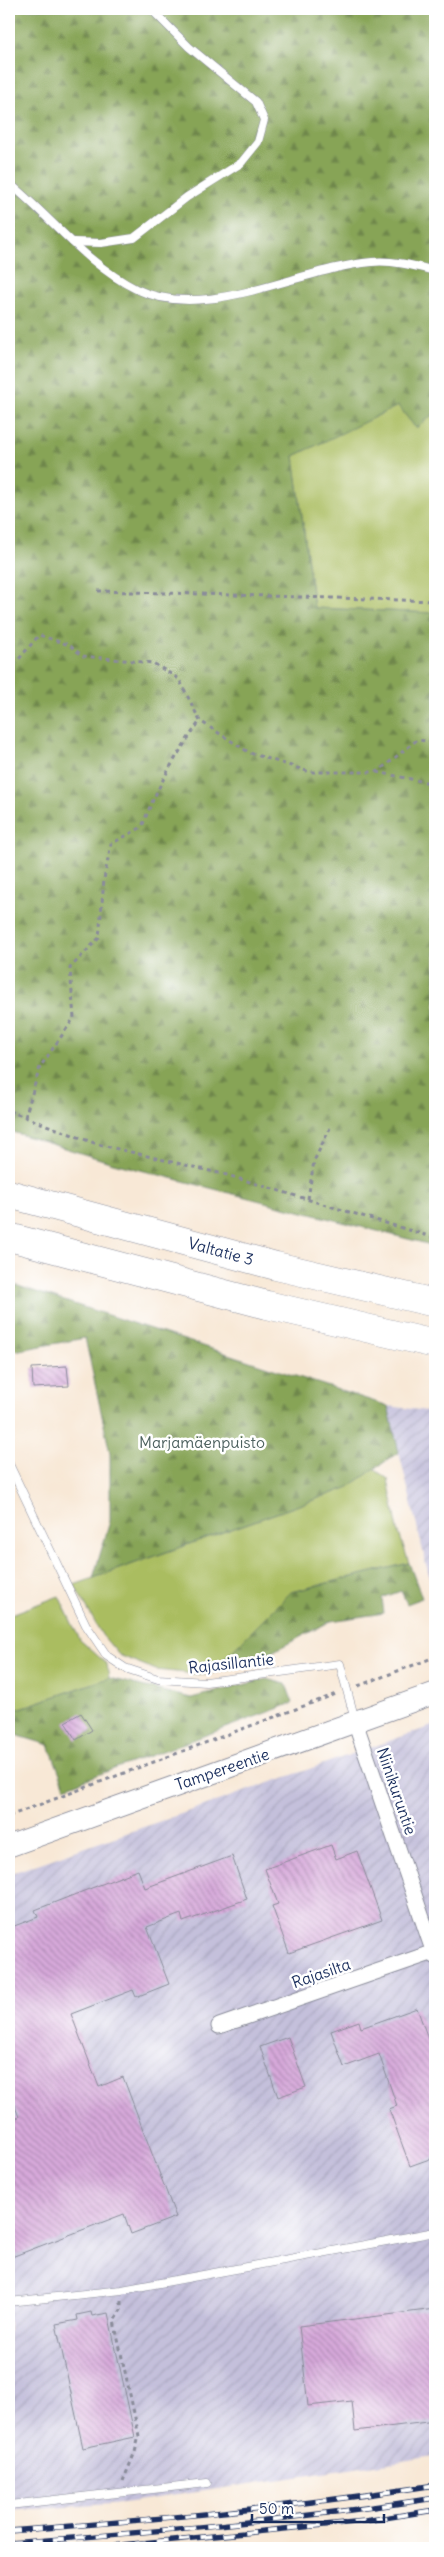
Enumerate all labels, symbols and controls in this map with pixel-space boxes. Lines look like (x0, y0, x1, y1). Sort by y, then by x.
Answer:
street label: Valtatie 3 (186, 1233, 256, 1269)
park label: Marjamäenpuisto (139, 1432, 265, 1452)
street label: Rajasillantie (187, 1649, 275, 1677)
street label: Tampereentie (172, 1744, 272, 1794)
street label: Niinikuruntie (373, 1745, 421, 1837)
street label: Rajasilta (289, 1954, 353, 1992)
scale bar (252, 2492, 384, 2524)
text: 50 m (259, 2499, 294, 2518)

